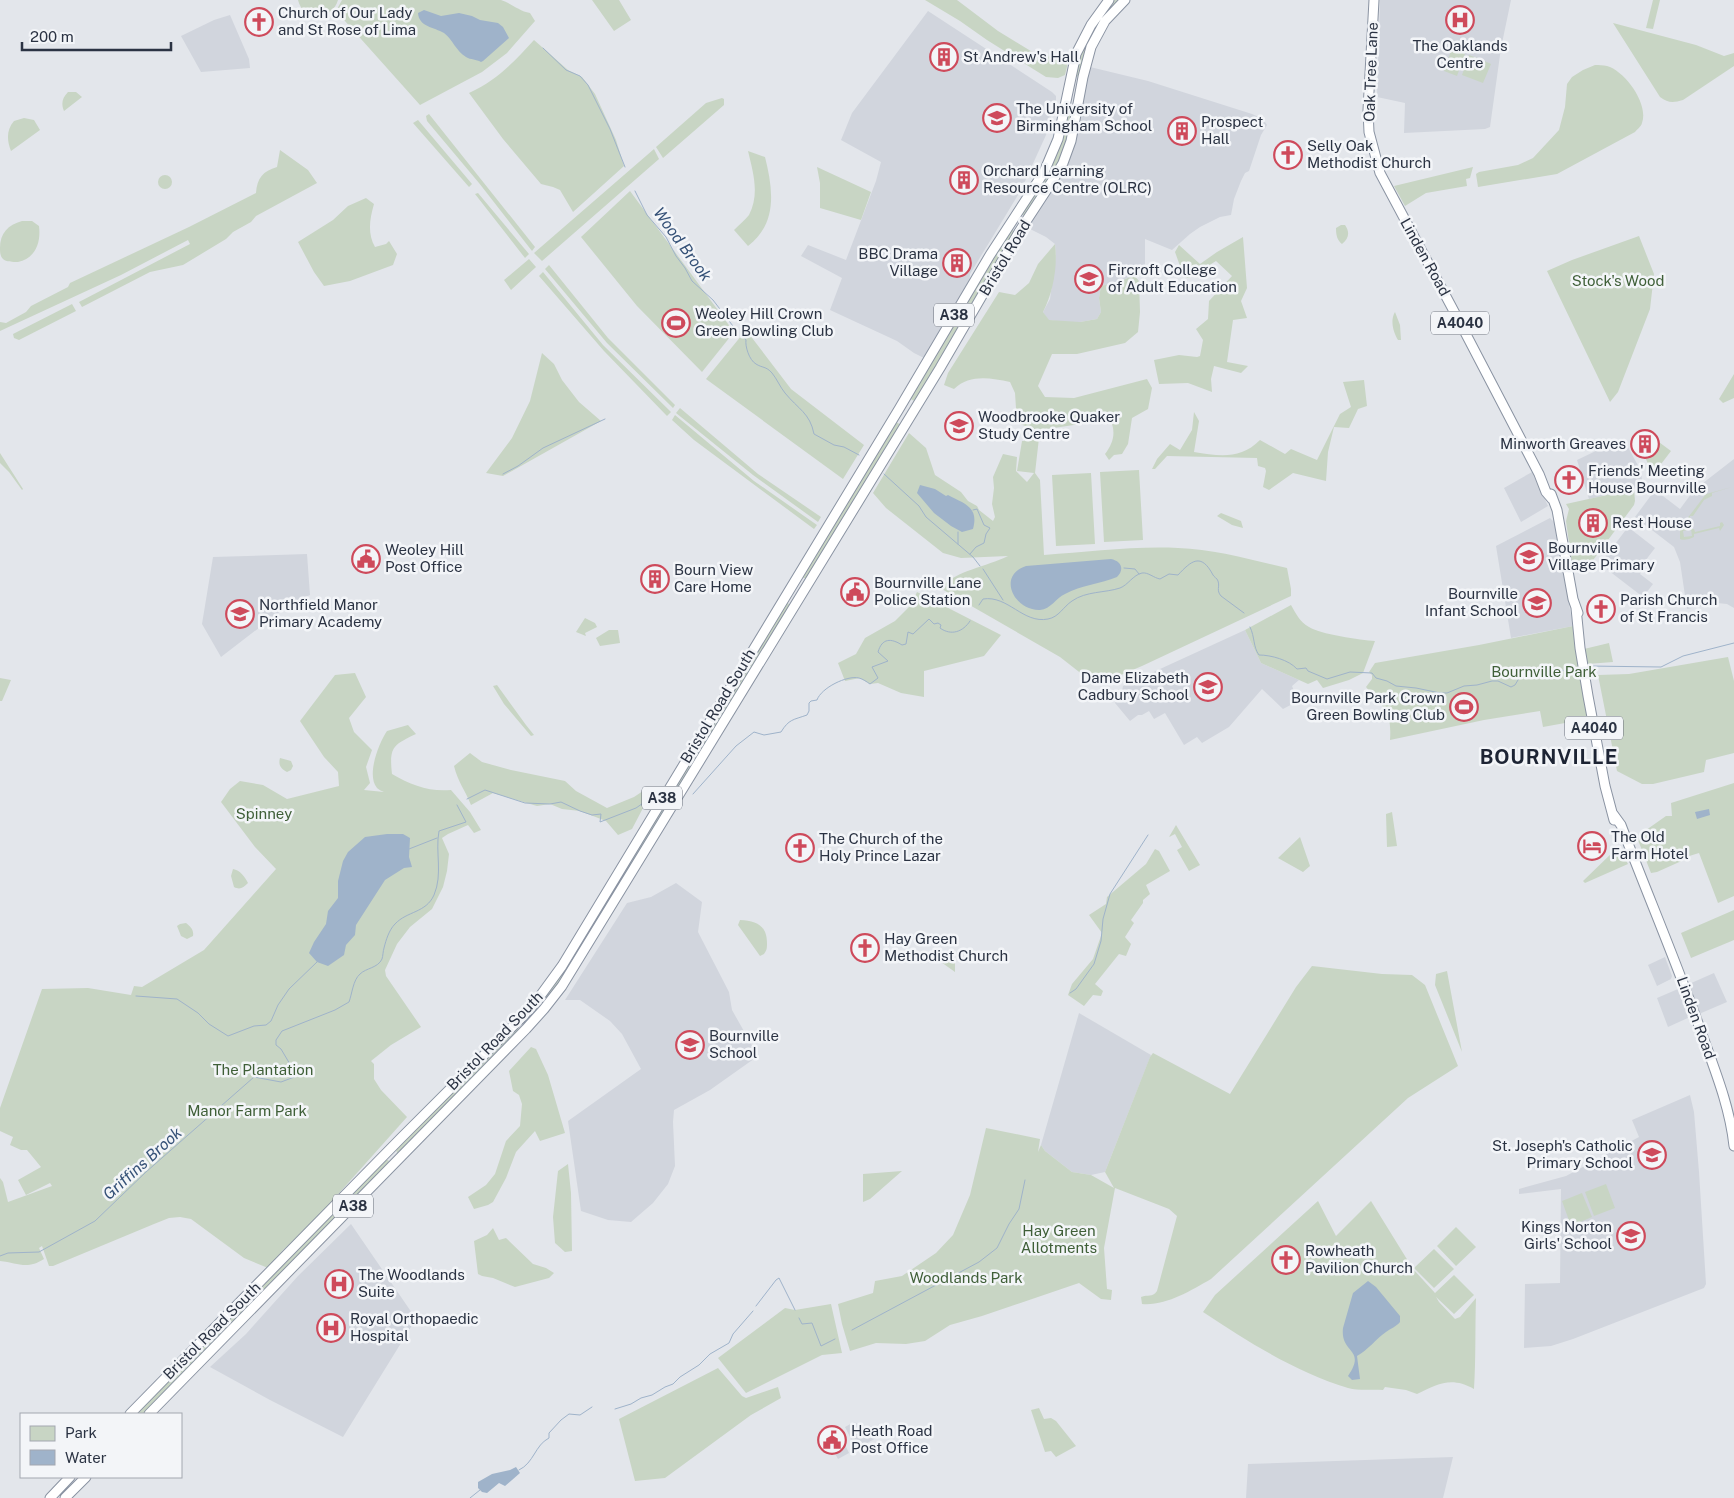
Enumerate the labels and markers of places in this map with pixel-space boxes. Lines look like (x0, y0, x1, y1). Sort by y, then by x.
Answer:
place label: Church of Our Lady and St Rose of Lima (278, 4, 416, 38)
hospital icon: The Oaklands Centre (1445, 5, 1475, 35)
church icon: Church of Our Lady and St Rose of Lima (244, 7, 274, 37)
place label: The Oaklands Centre (1412, 37, 1508, 71)
building icon: St Andrew's Hall (929, 42, 959, 72)
place label: St Andrew's Hall (963, 48, 1079, 65)
place label: The University of Birmingham School (1016, 100, 1152, 134)
school or university icon: The University of Birmingham School (982, 103, 1012, 133)
place label: Prospect Hall (1201, 113, 1264, 147)
building icon: Prospect Hall (1167, 116, 1197, 146)
place label: Selly Oak Methodist Church (1307, 137, 1431, 171)
church icon: Selly Oak Methodist Church (1273, 140, 1303, 170)
place label: Orchard Learning Resource Centre (OLRC) (983, 162, 1152, 196)
building icon: Orchard Learning Resource Centre (OLRC) (949, 165, 979, 195)
place label: BBC Drama Village (858, 245, 938, 279)
building icon: BBC Drama Village (942, 248, 972, 278)
place label: Fircroft College of Adult Education (1108, 261, 1237, 295)
school or university icon: Fircroft College of Adult Education (1074, 264, 1104, 294)
place label: Weoley Hill Crown Green Bowling Club (695, 305, 834, 339)
sports icon: Weoley Hill Crown Green Bowling Club (661, 308, 691, 338)
place label: Woodbrooke Quaker Study Centre (978, 408, 1120, 442)
school or university icon: Woodbrooke Quaker Study Centre (944, 411, 974, 441)
building icon: Minworth Greaves (1630, 429, 1660, 459)
place label: Minworth Greaves (1500, 435, 1626, 452)
place label: Friends' Meeting House Bournville (1588, 462, 1706, 496)
church icon: Friends' Meeting House Bournville (1554, 465, 1584, 495)
building icon: Rest House (1578, 508, 1608, 538)
place label: Rest House (1612, 514, 1692, 531)
place label: Bournville Village Primary (1548, 539, 1655, 573)
place label: Weoley Hill Post Office (385, 541, 464, 575)
school or university icon: Bournville Village Primary (1514, 542, 1544, 572)
public building icon: Weoley Hill Post Office (351, 544, 381, 574)
place label: Bourn View Care Home (674, 561, 753, 595)
building icon: Bourn View Care Home (640, 564, 670, 594)
place label: Bournville Lane Police Station (874, 574, 981, 608)
public building icon: Bournville Lane Police Station (840, 577, 870, 607)
place label: Bournville Infant School (1425, 585, 1518, 619)
school or university icon: Bournville Infant School (1522, 588, 1552, 618)
place label: Parish Church of St Francis (1620, 591, 1717, 625)
church icon: Parish Church of St Francis (1586, 594, 1616, 624)
place label: Northfield Manor Primary Academy (259, 596, 382, 630)
school or university icon: Northfield Manor Primary Academy (225, 599, 255, 629)
place label: Dame Elizabeth Cadbury School (1078, 669, 1189, 703)
school or university icon: Dame Elizabeth Cadbury School (1193, 672, 1223, 702)
place label: Bournville Park Crown Green Bowling Club (1291, 689, 1445, 723)
sports icon: Bournville Park Crown Green Bowling Club (1449, 692, 1479, 722)
place label: The Old Farm Hotel (1611, 828, 1689, 862)
place label: The Church of the Holy Prince Lazar (819, 830, 943, 864)
hotel icon: The Old Farm Hotel (1577, 831, 1607, 861)
church icon: The Church of the Holy Prince Lazar (785, 833, 815, 863)
place label: Hay Green Methodist Church (884, 930, 1008, 964)
church icon: Hay Green Methodist Church (850, 933, 880, 963)
place label: Bournville School (709, 1027, 779, 1061)
school or university icon: Bournville School (675, 1030, 705, 1060)
place label: St. Joseph's Catholic Primary School (1492, 1137, 1633, 1171)
school or university icon: St. Joseph's Catholic Primary School (1637, 1140, 1667, 1170)
place label: Kings Norton Girls' School (1521, 1218, 1612, 1252)
school or university icon: Kings Norton Girls' School (1616, 1221, 1646, 1251)
place label: Rowheath Pavilion Church (1305, 1242, 1413, 1276)
church icon: Rowheath Pavilion Church (1271, 1245, 1301, 1275)
place label: The Woodlands Suite (358, 1266, 465, 1300)
hospital icon: The Woodlands Suite (324, 1269, 354, 1299)
place label: Royal Orthopaedic Hospital (350, 1310, 479, 1344)
hospital icon: Royal Orthopaedic Hospital (316, 1313, 346, 1343)
place label: Heath Road Post Office (851, 1422, 932, 1456)
public building icon: Heath Road Post Office (817, 1425, 847, 1455)

